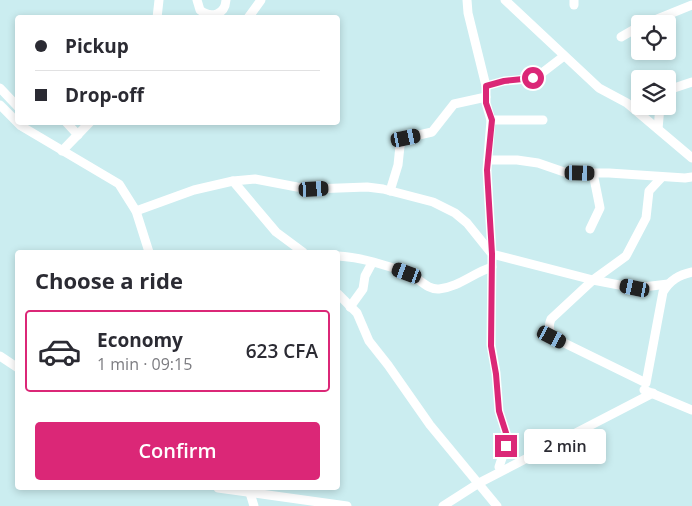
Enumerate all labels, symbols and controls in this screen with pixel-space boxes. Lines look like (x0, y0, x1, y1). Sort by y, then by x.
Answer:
map controls (631, 15, 676, 115)
button: locate (631, 15, 676, 60)
text: Pickup (65, 33, 129, 59)
route start (522, 67, 544, 89)
button: layers (631, 70, 676, 115)
text: Drop-off (65, 82, 144, 108)
car (389, 128, 422, 148)
car (564, 165, 595, 181)
car (298, 181, 329, 197)
car (390, 261, 423, 285)
text: Choose a ride (35, 265, 183, 295)
car (618, 278, 651, 298)
car (535, 324, 568, 350)
text: Economy (97, 327, 183, 353)
icon: car (37, 329, 82, 374)
text: 623 CFA (246, 338, 318, 364)
text: 1 min · 09:15 (97, 353, 192, 375)
button: Confirm (35, 422, 320, 480)
callout: 2 min (524, 428, 606, 464)
route end (495, 435, 517, 457)
text: 2 min (543, 435, 587, 457)

